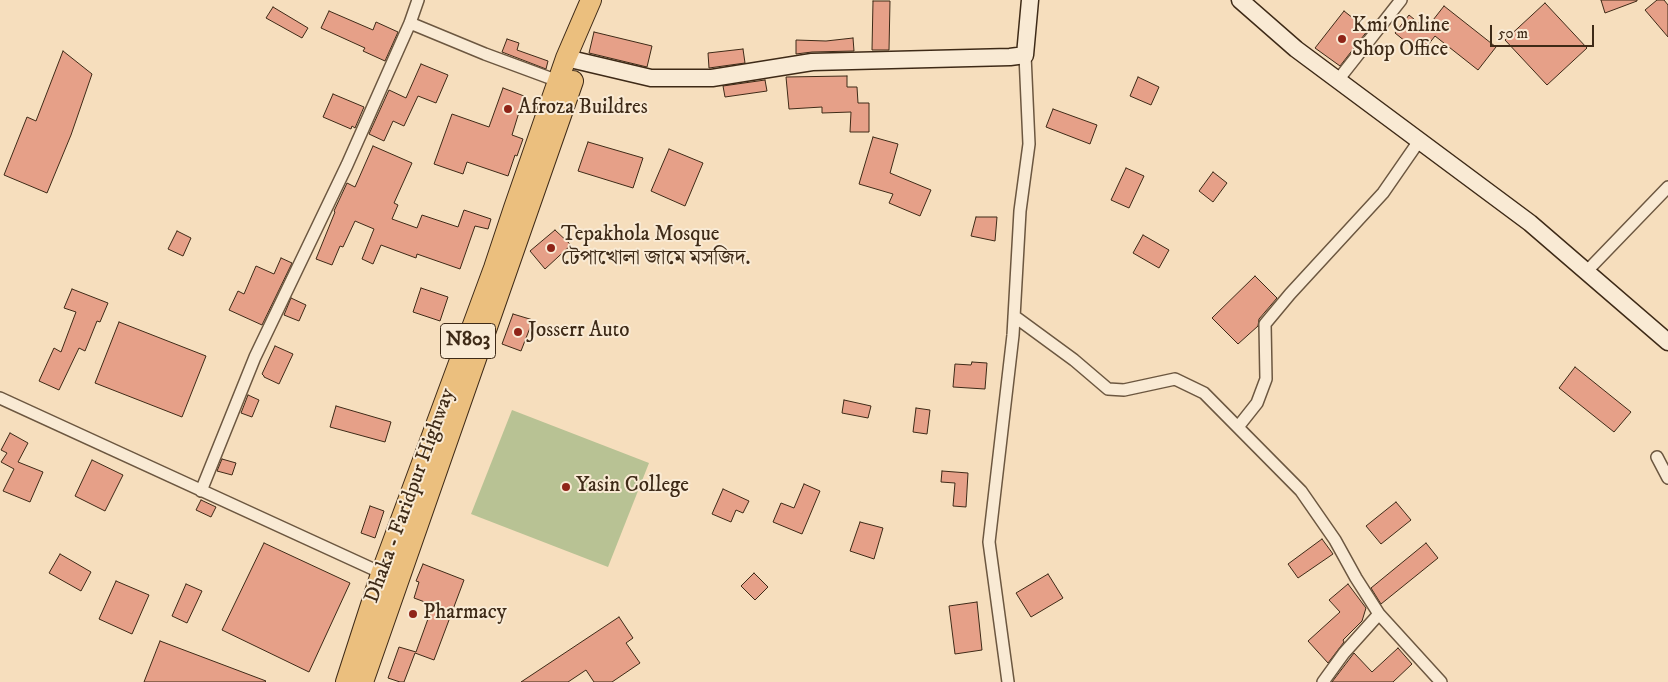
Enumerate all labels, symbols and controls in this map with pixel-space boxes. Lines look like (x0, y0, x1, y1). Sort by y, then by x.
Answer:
place label: Kmi Online Shop Office (1352, 14, 1450, 64)
scale bar (1493, 15, 1597, 47)
text: 50 m (1498, 24, 1528, 43)
marker: Kmi Online Shop Office (1336, 33, 1348, 45)
place label: Afroza Buildres (518, 96, 648, 122)
marker: Afroza Buildres (502, 103, 514, 115)
place label: Tepakhola Mosque টেপাখোলা জামে মসজিদ. (561, 223, 751, 273)
marker: Tepakhola Mosque টেপাখোলা জামে মসজিদ. (545, 242, 557, 254)
place label: Josserr Auto (528, 319, 629, 345)
road number: N803 (440, 324, 496, 358)
marker: Josserr Auto (512, 326, 524, 338)
street label: Dhaka - Faridpur Highway (360, 385, 462, 607)
place label: Yasin College (576, 474, 689, 500)
marker: Yasin College (560, 481, 572, 493)
place label: Pharmacy (423, 601, 507, 627)
marker: Pharmacy (407, 608, 419, 620)

